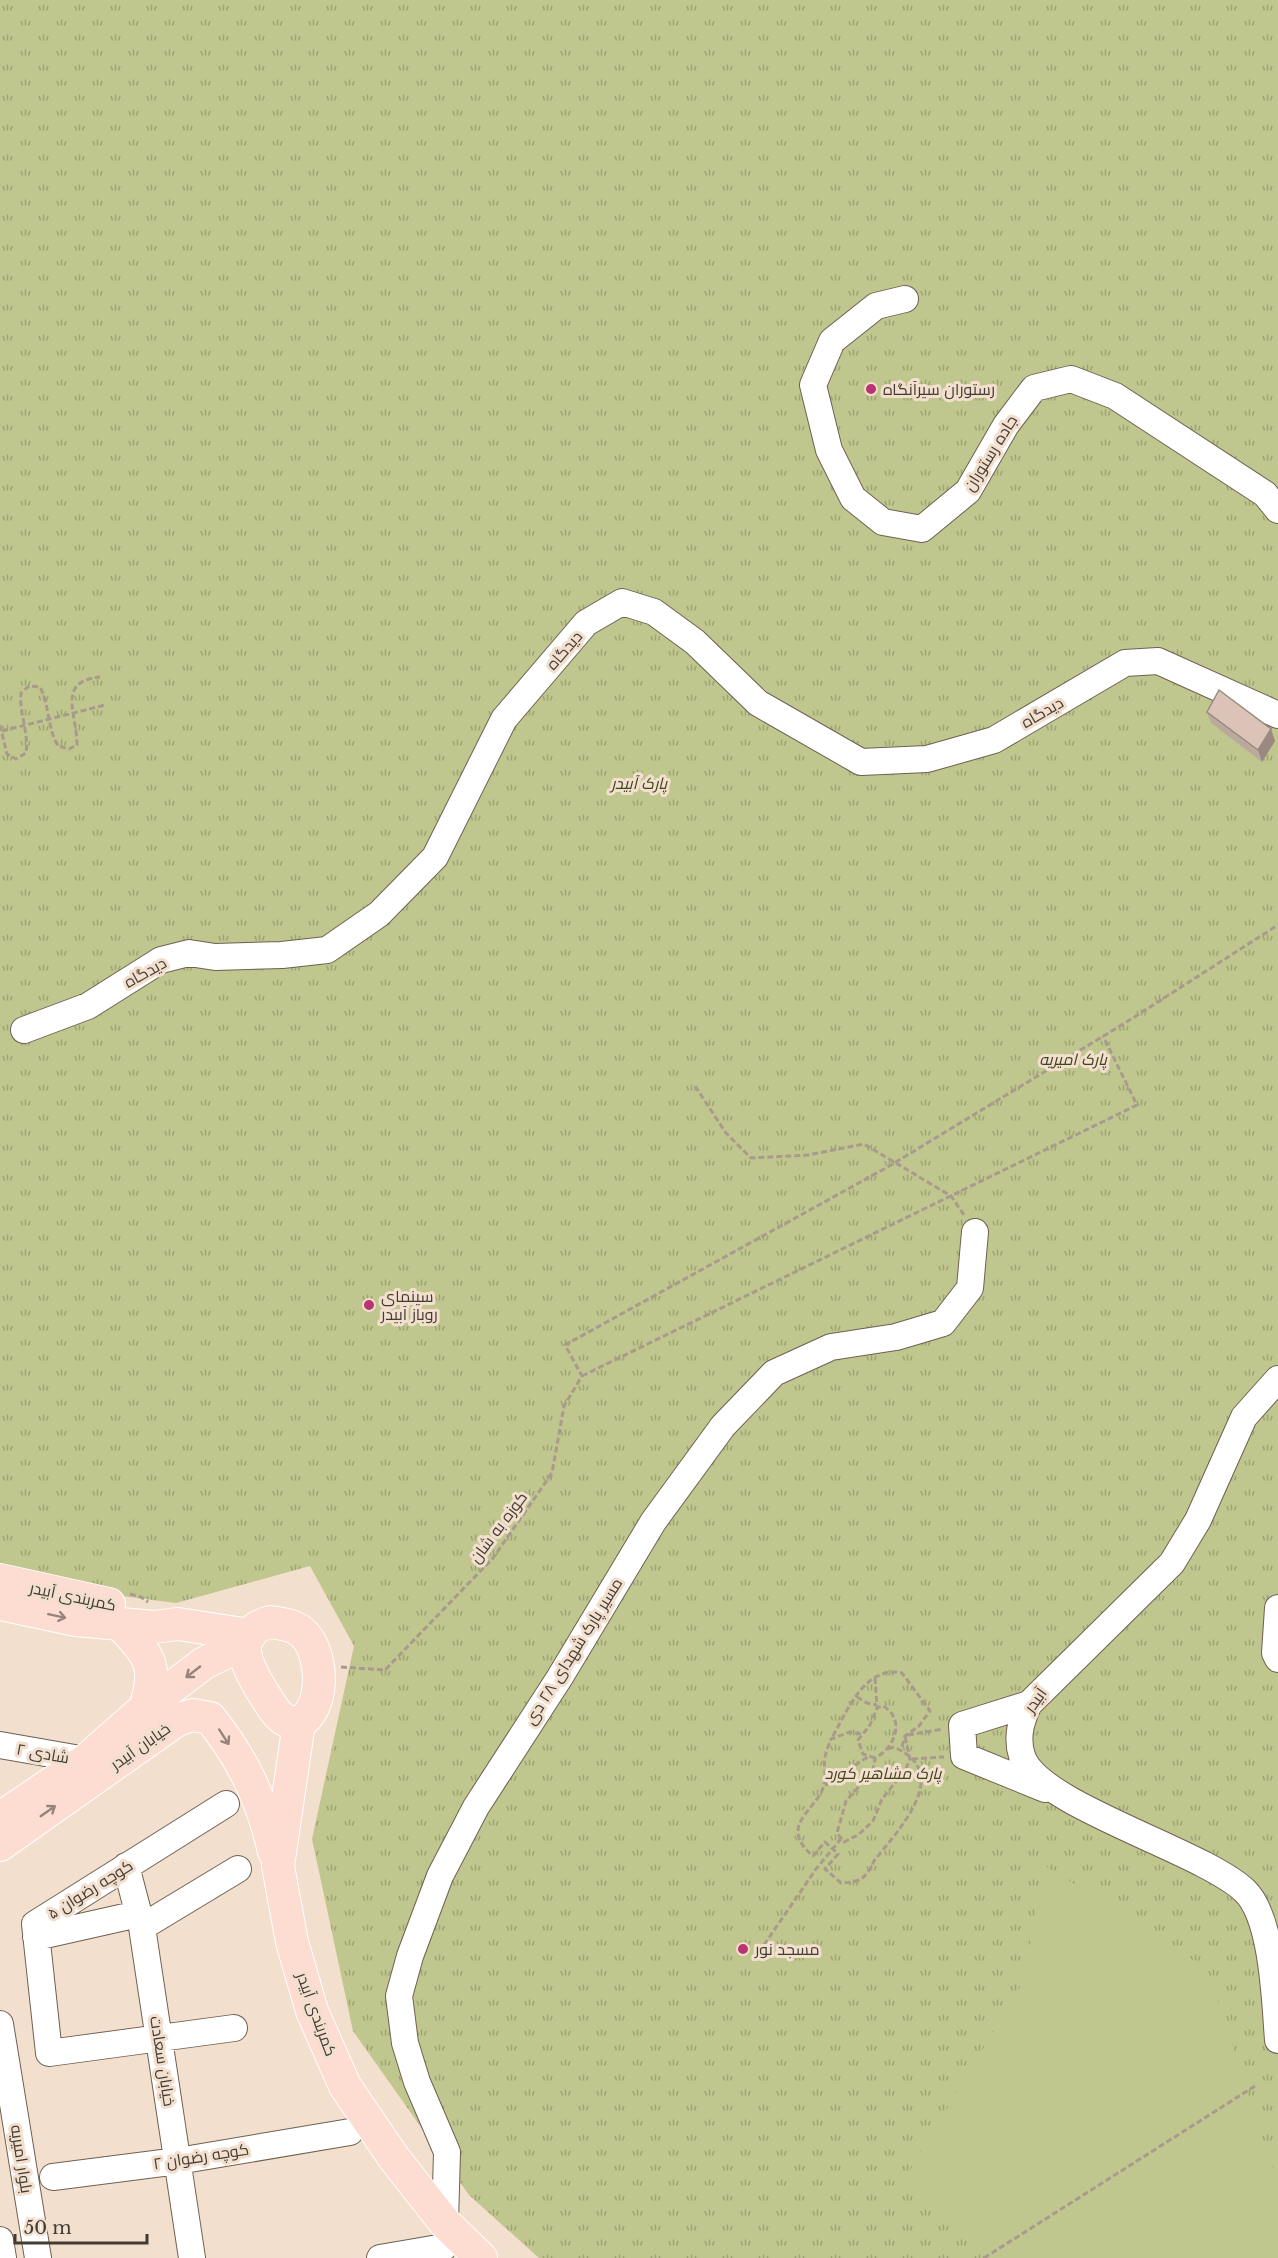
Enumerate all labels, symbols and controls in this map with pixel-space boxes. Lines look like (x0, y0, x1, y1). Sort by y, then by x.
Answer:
place label: رستوران سیرآنگاه (883, 379, 995, 400)
marker: رستوران سیرآنگاه (864, 382, 878, 396)
street label: جاده رستوران (959, 411, 1022, 495)
street label: دیدگاه (542, 626, 586, 674)
street label: دیدگاه (1017, 692, 1067, 732)
park label: پارک آبیدر (609, 773, 668, 794)
street label: دیدگاه (120, 952, 170, 992)
park label: پارک امیریه (1039, 1049, 1108, 1070)
place label: سینمای روباز آبیدر (380, 1286, 438, 1324)
marker: سینمای روباز آبیدر (362, 1298, 376, 1312)
street label: کوزه به شان (465, 1487, 532, 1567)
street label: مسیر پارک شهدای ۲۸ دی (520, 1574, 628, 1729)
street label: کمربندی آبیدر (27, 1577, 118, 1616)
one-way arrow (47, 1611, 67, 1622)
one-way arrow (185, 1665, 201, 1678)
street label: آبیدر (1019, 1683, 1051, 1717)
street label: خیابان آبیدر (105, 1718, 174, 1775)
one-way arrow (218, 1728, 230, 1745)
street label: شادی ۲ (15, 1739, 71, 1768)
park label: پارک مشاهیر کورد (825, 1763, 942, 1784)
one-way arrow (39, 1805, 55, 1817)
street label: کوچه رضوان ۵ (44, 1855, 137, 1925)
place label: مسجد نور (754, 1939, 820, 1959)
marker: مسجد نور (736, 1942, 750, 1956)
street label: کمربندی آبیدر (291, 1968, 341, 2059)
street label: خیابان سعادت (145, 2014, 180, 2108)
street label: بلوار امیریه (7, 2123, 37, 2195)
street label: کوچه رضوان ۲ (152, 2139, 251, 2175)
scale bar (15, 2207, 147, 2245)
text: 50 m (24, 2217, 72, 2239)

